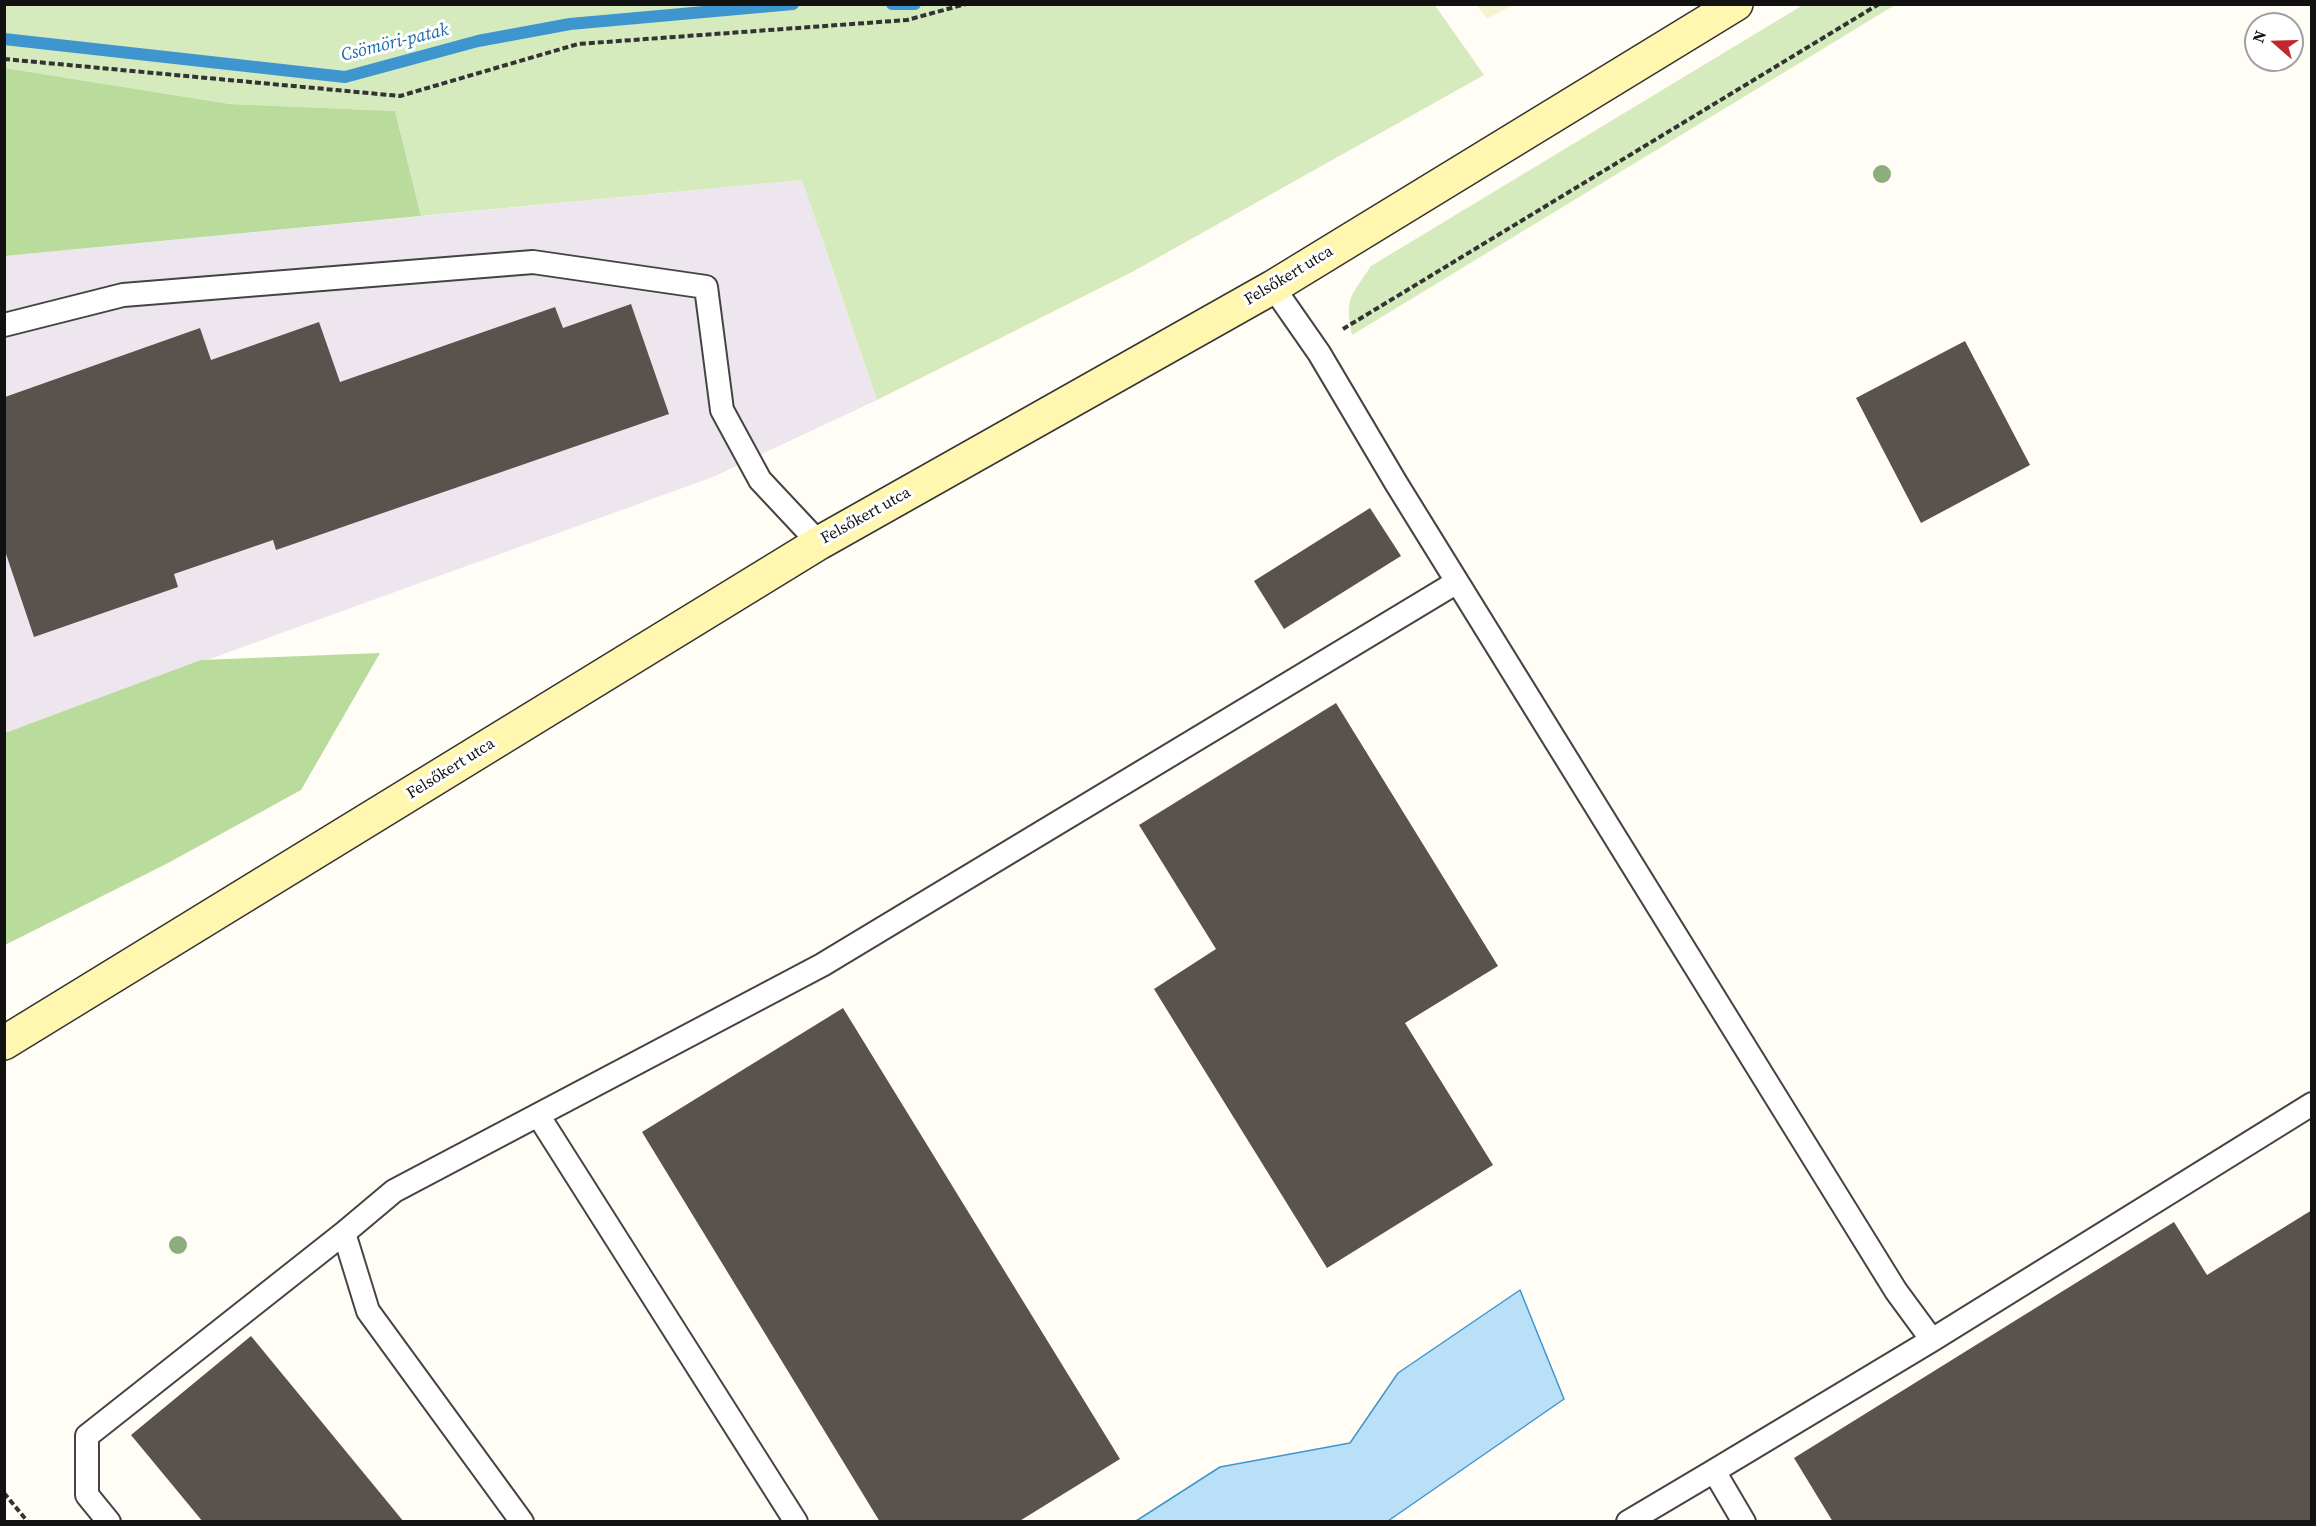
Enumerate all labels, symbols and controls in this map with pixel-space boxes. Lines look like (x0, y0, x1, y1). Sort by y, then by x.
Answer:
north arrow (2244, 12, 2304, 72)
water label: Csömöri-patak (339, 19, 451, 67)
text: N (2247, 27, 2271, 46)
street label: Felsőkert utca (1241, 242, 1337, 310)
street label: Felsőkert utca (818, 483, 914, 549)
street label: Felsőkert utca (404, 734, 498, 804)

